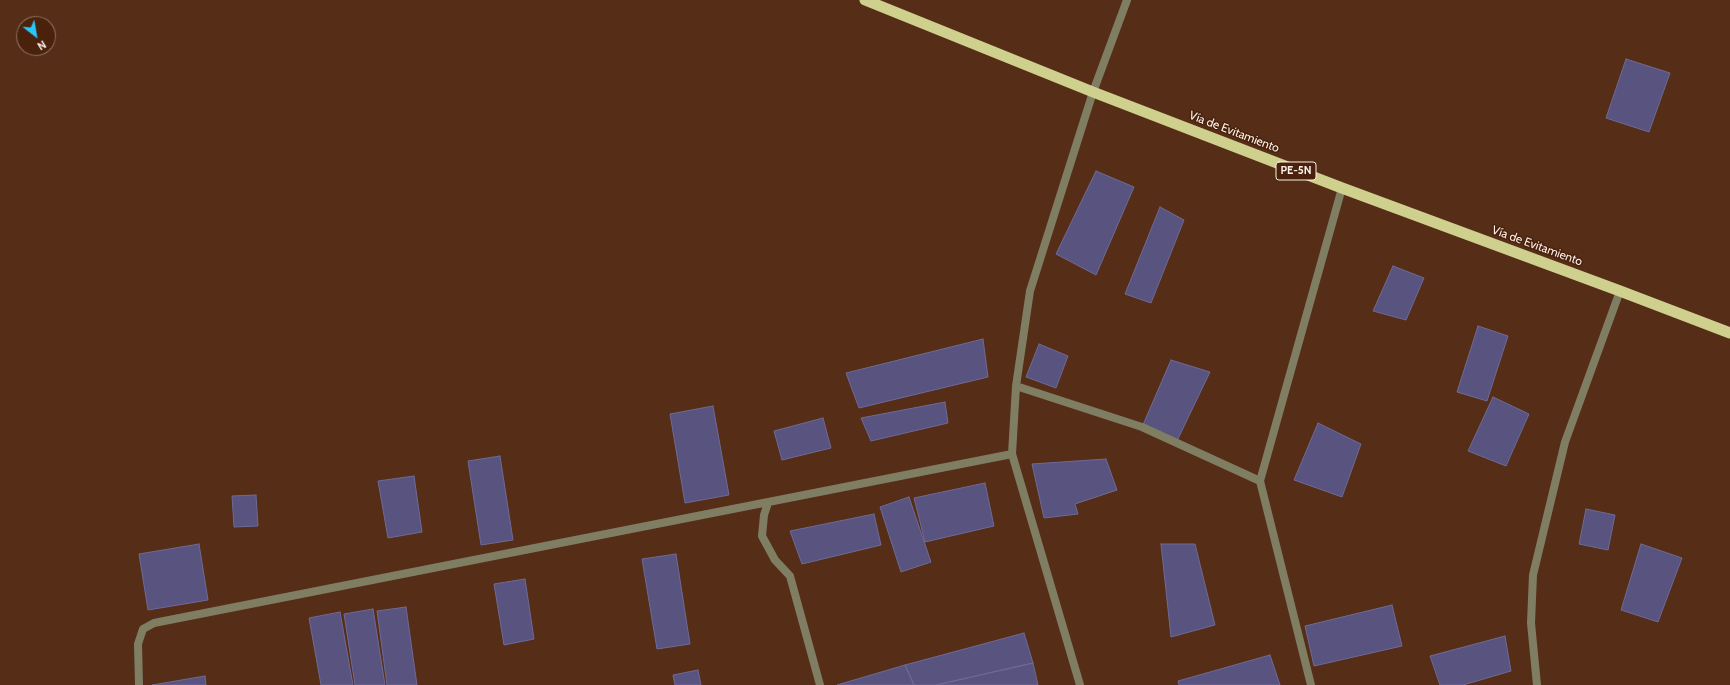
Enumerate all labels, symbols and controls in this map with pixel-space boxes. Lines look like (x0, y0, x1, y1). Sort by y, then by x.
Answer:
north arrow (16, 16, 56, 56)
text: N (35, 37, 49, 53)
street label: Vía de Evitamiento (1187, 108, 1281, 156)
road number: PE-5N (1276, 162, 1316, 180)
street label: Vía de Evitamiento (1490, 223, 1584, 269)

